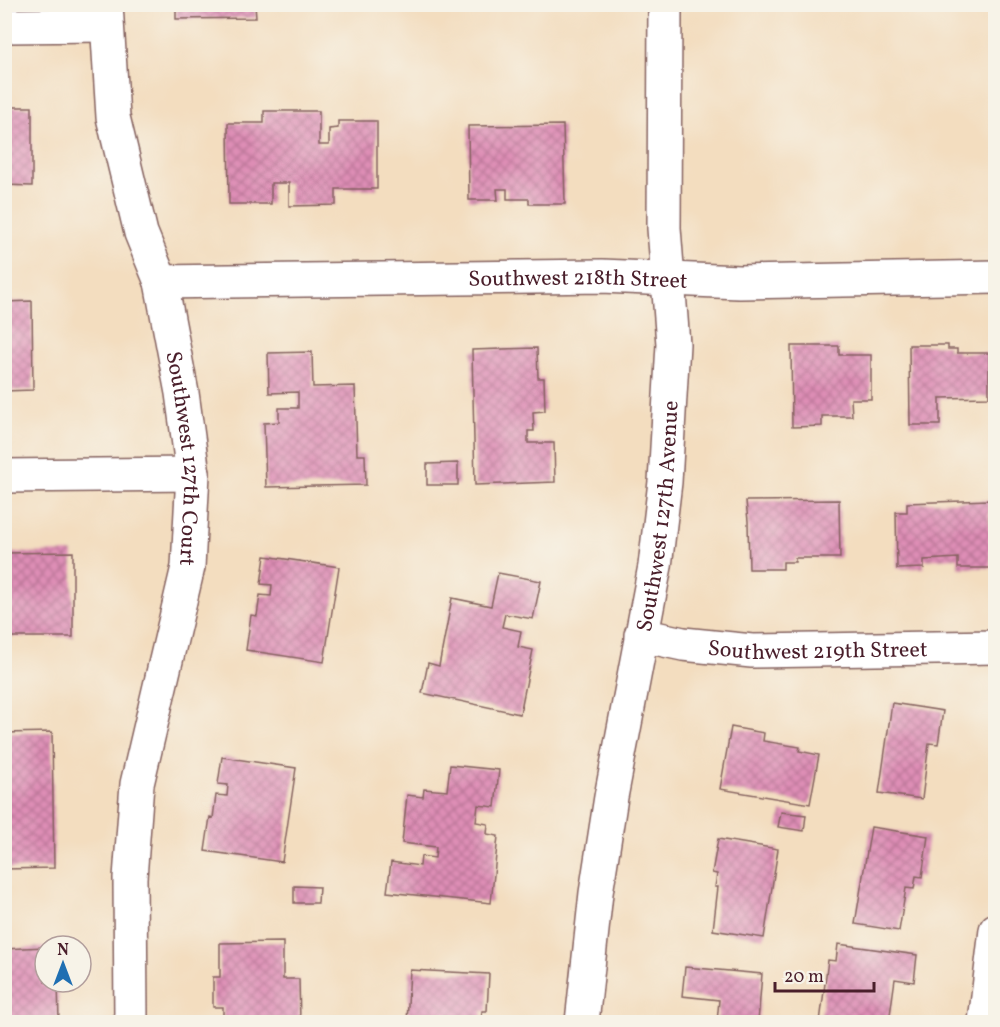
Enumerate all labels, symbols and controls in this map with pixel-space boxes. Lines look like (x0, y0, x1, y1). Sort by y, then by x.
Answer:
street label: Southwest 218th Street (468, 263, 689, 298)
street label: Southwest 127th Court (156, 349, 206, 567)
street label: Southwest 127th Avenue (630, 400, 688, 635)
street label: Southwest 219th Street (706, 634, 928, 669)
north arrow (33, 934, 93, 994)
text: N (57, 940, 69, 962)
scale bar (775, 955, 874, 993)
text: 20 m (784, 965, 824, 990)

